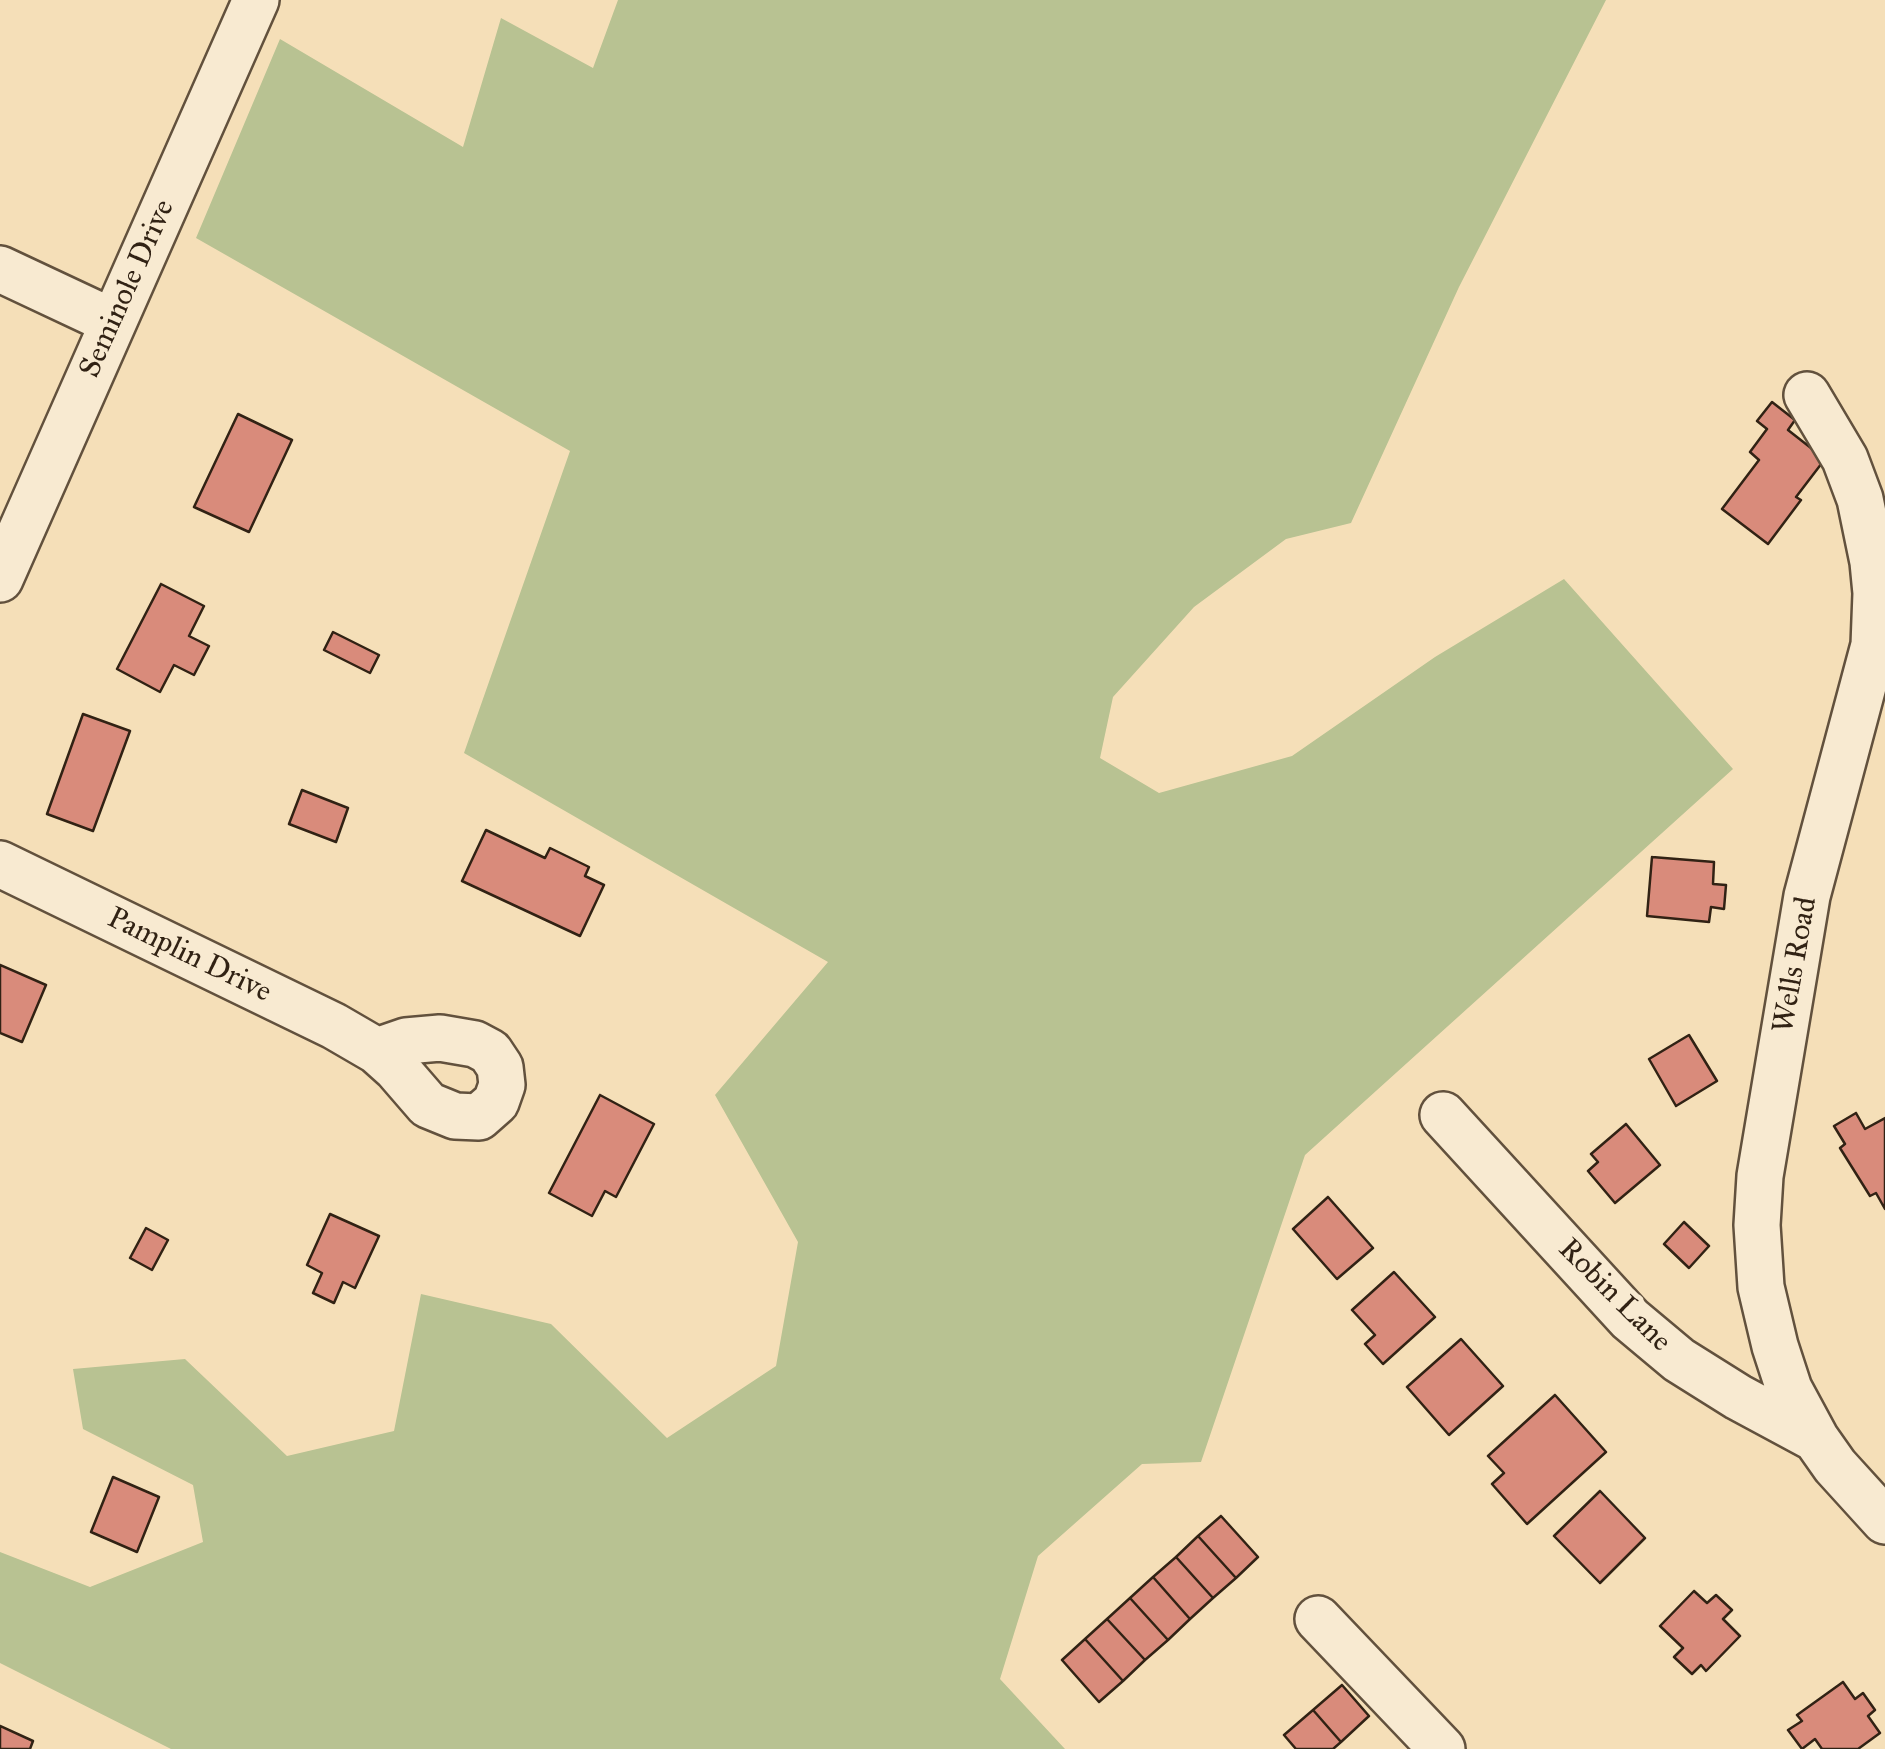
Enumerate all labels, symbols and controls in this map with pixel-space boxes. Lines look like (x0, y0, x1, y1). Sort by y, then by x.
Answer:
street label: Seminole Drive (73, 194, 183, 384)
street label: Wells Road (1766, 894, 1826, 1036)
street label: Pamplin Drive (101, 901, 277, 1011)
street label: Robin Lane (1550, 1232, 1678, 1360)

